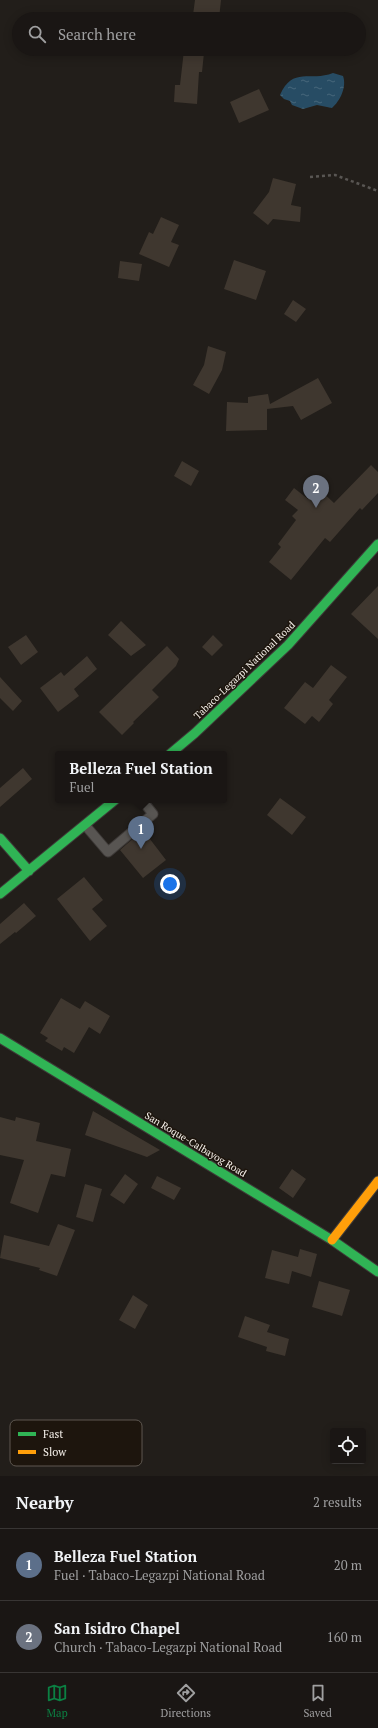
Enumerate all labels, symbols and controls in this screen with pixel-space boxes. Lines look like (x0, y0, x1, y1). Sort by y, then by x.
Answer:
search box (12, 12, 366, 56)
icon: search (26, 23, 48, 45)
text: Search here (58, 24, 136, 44)
pin: 2 (303, 475, 329, 508)
street label: Tabaco-Legazpi National Road (191, 618, 298, 722)
popup (55, 751, 227, 803)
text: Belleza Fuel Station (69, 758, 213, 778)
text: Fuel (69, 778, 94, 796)
pin: 1 (128, 816, 154, 849)
your location (160, 874, 180, 894)
street label: San Roque-Calbayog Road (143, 1109, 249, 1180)
legend (10, 1420, 142, 1466)
text: Fast (43, 1427, 63, 1441)
map controls (330, 1428, 366, 1464)
button: locate (330, 1428, 366, 1464)
text: Slow (43, 1445, 67, 1459)
text: Nearby (16, 1491, 74, 1514)
text: 2 results (313, 1493, 362, 1511)
text: Belleza Fuel Station (54, 1546, 197, 1566)
text: 1 (25, 1556, 33, 1574)
text: 20 m (334, 1556, 362, 1574)
text: Fuel · Tabaco-Legazpi National Road (54, 1566, 265, 1584)
text: San Isidro Chapel (54, 1618, 180, 1638)
text: 2 (25, 1628, 33, 1646)
text: 160 m (327, 1628, 362, 1646)
text: Church · Tabaco-Legazpi National Road (54, 1638, 282, 1656)
tab: Map (46, 1682, 68, 1720)
tab: Directions (160, 1682, 211, 1720)
tab: Saved (303, 1682, 332, 1720)

